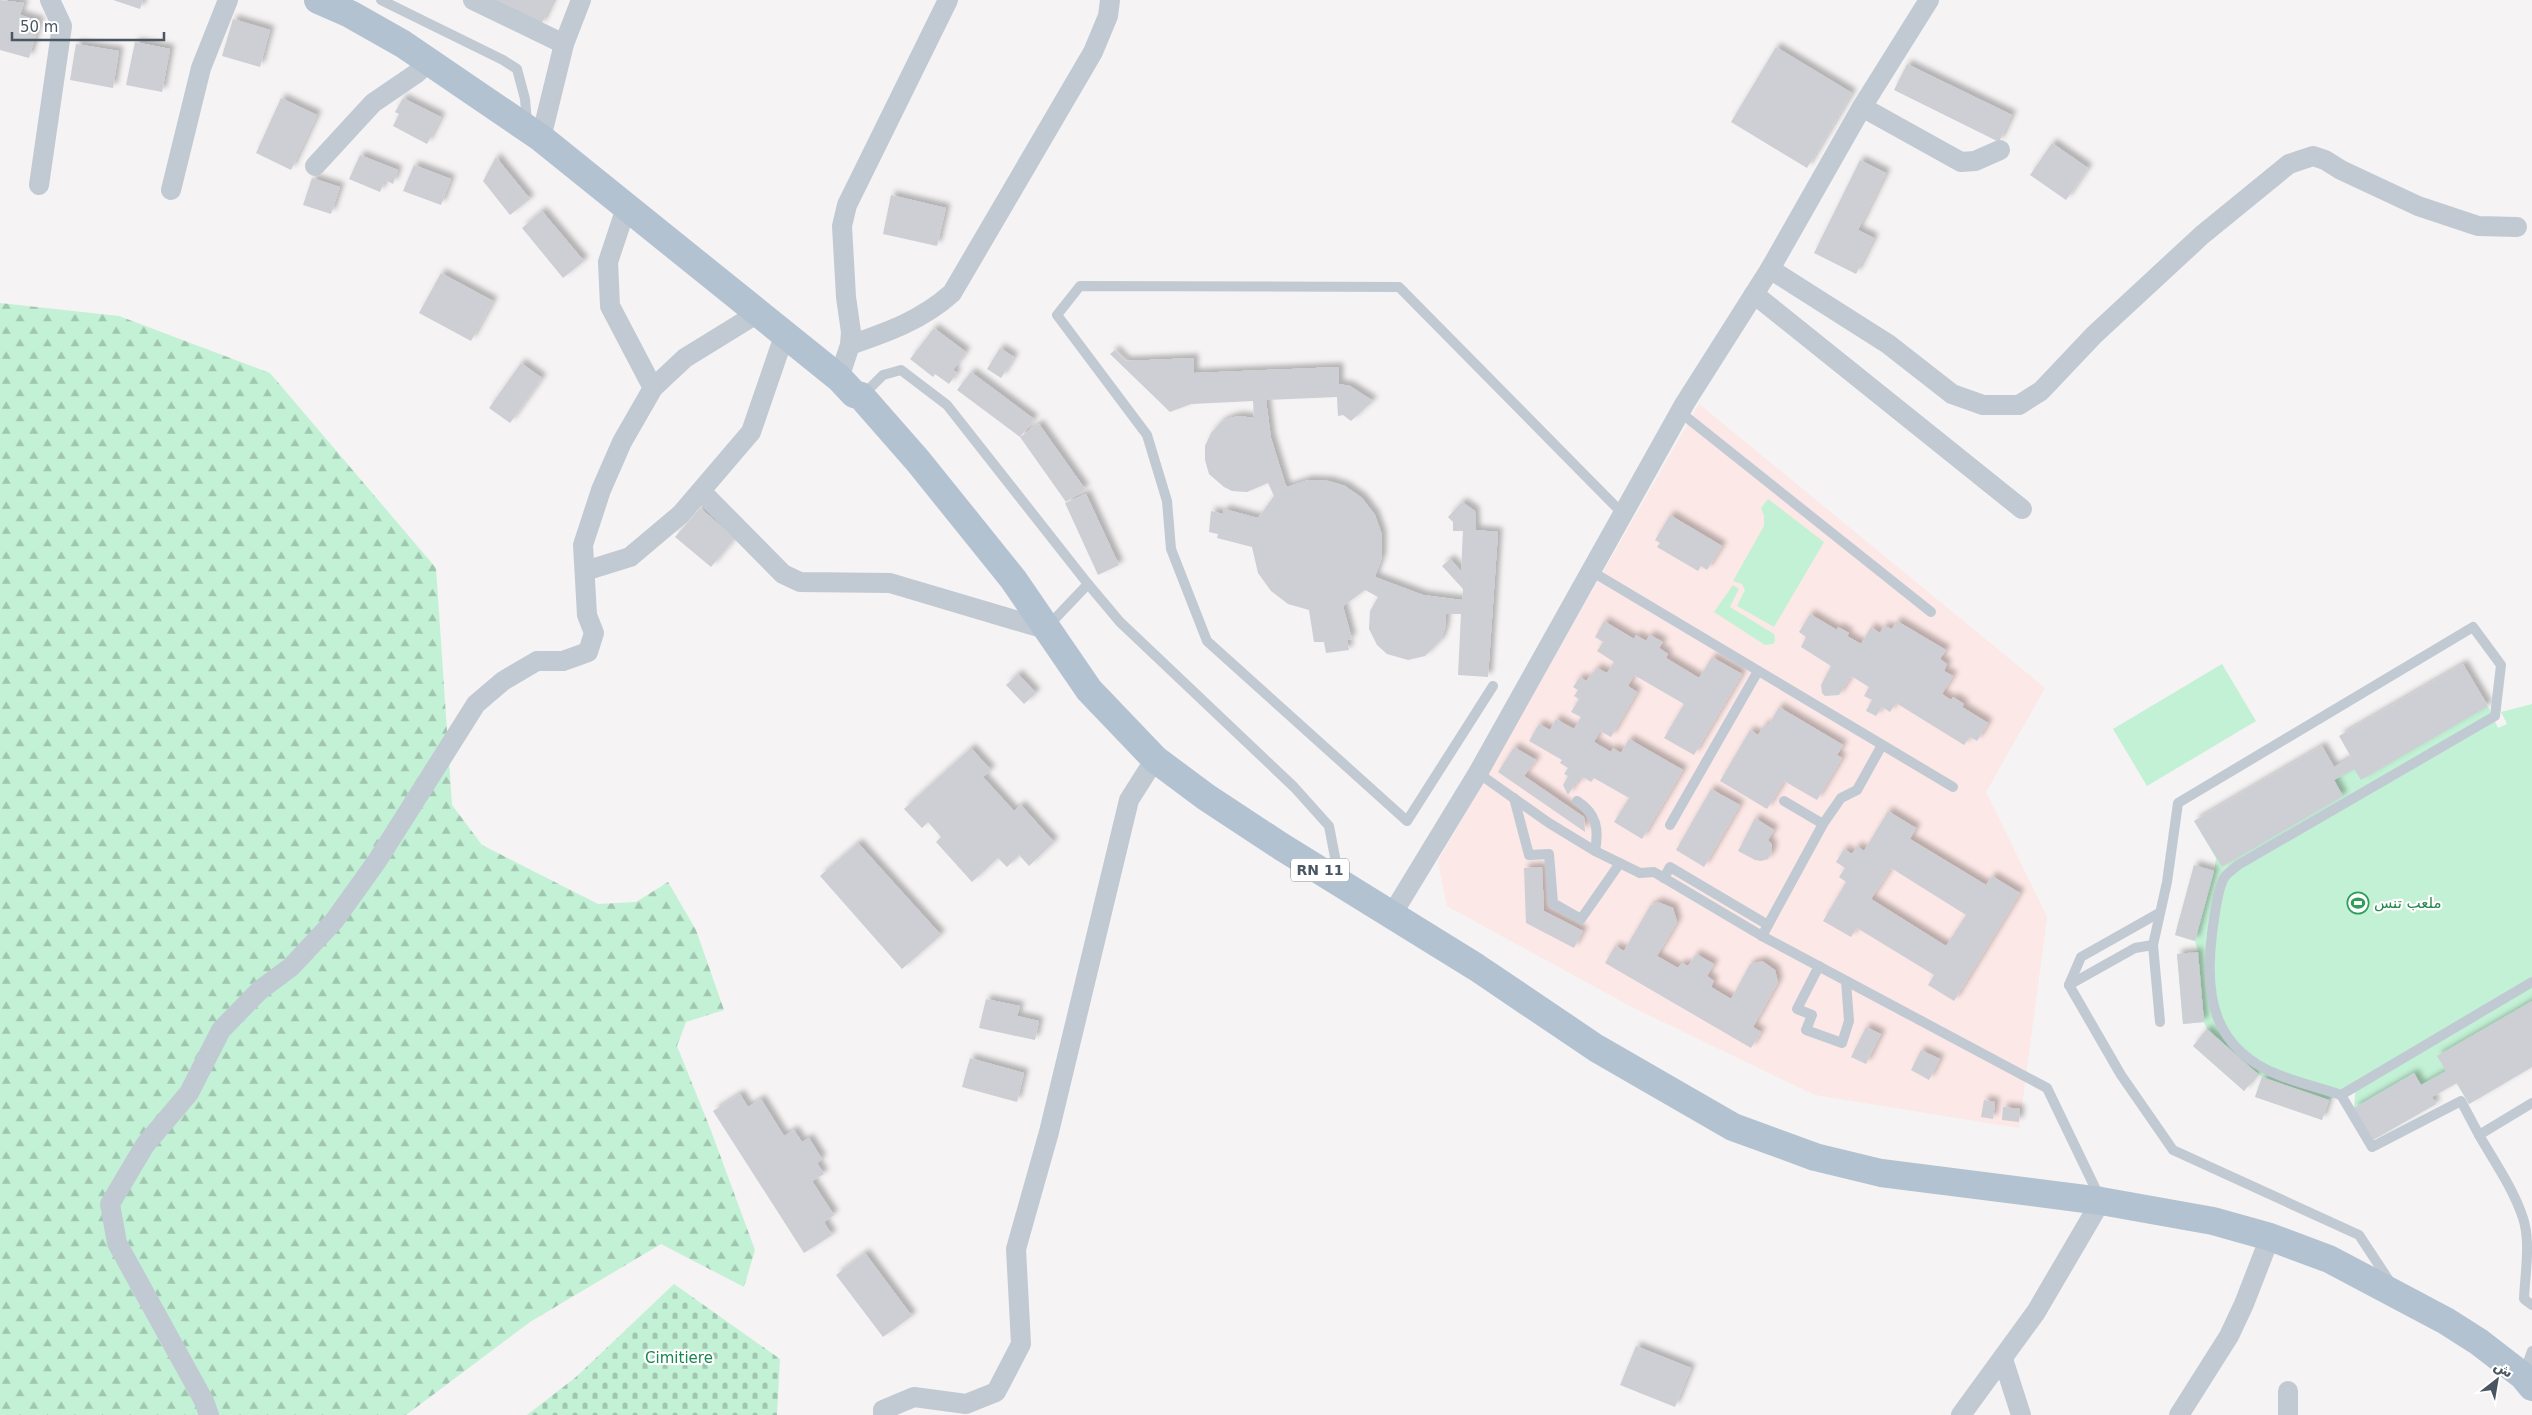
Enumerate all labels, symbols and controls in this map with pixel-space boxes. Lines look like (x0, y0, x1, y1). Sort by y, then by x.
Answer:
scale bar (12, 10, 165, 42)
text: 50 m (20, 18, 58, 36)
road number: RN 11 (1291, 858, 1349, 882)
sports icon: ملعب تنس (2346, 891, 2370, 915)
place label: ملعب تنس (2374, 894, 2442, 912)
park label: Cimitiere (645, 1349, 713, 1367)
north arrow (2472, 1355, 2522, 1405)
text: ش (2491, 1357, 2516, 1381)

